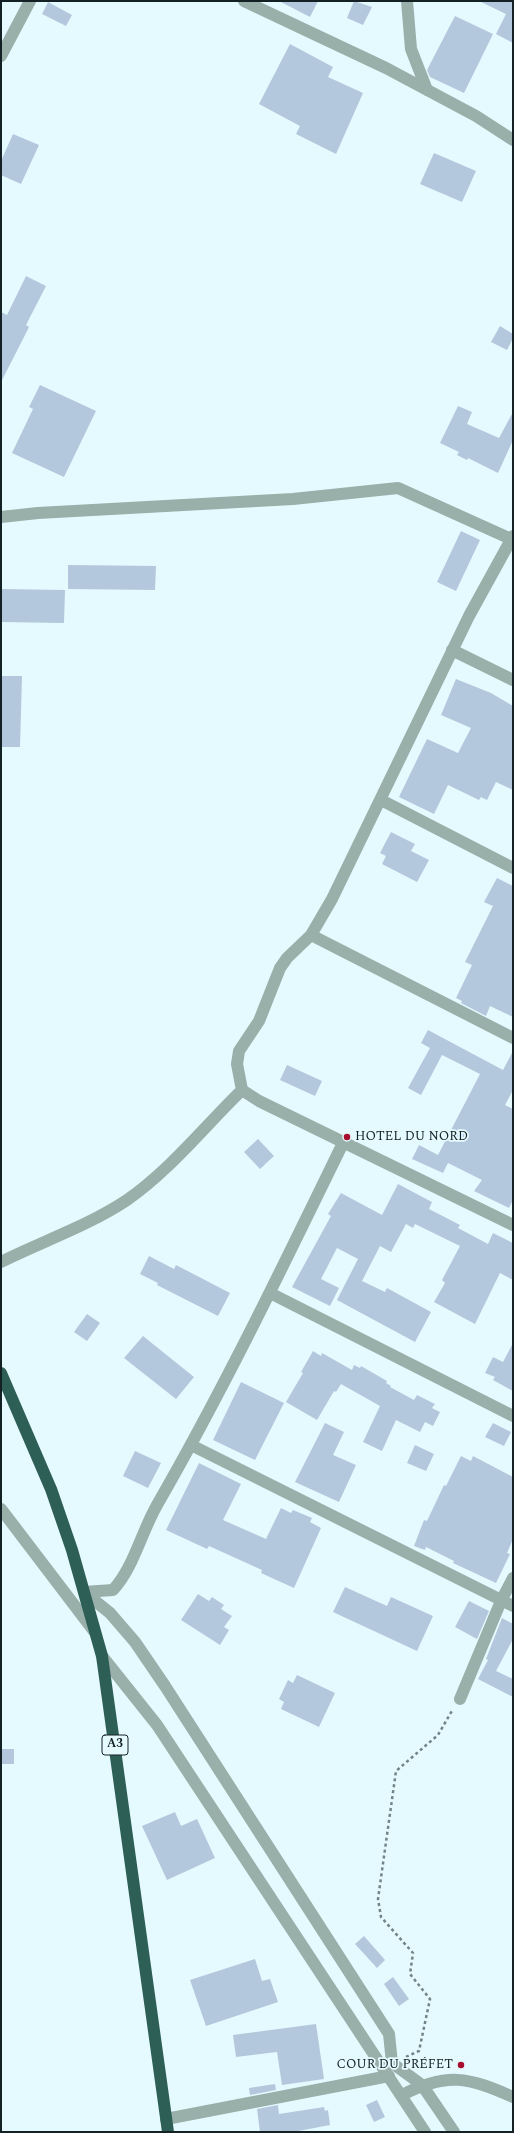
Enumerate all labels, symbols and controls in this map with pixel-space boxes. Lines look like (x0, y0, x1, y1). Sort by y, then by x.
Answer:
place label: HOTEL DU NORD (355, 1129, 468, 1145)
marker: HOTEL DU NORD (342, 1132, 352, 1142)
road number: A3 (102, 1735, 128, 1755)
place label: COUR DU PRÉFET (337, 2057, 453, 2073)
marker: COUR DU PRÉFET (456, 2060, 466, 2070)

